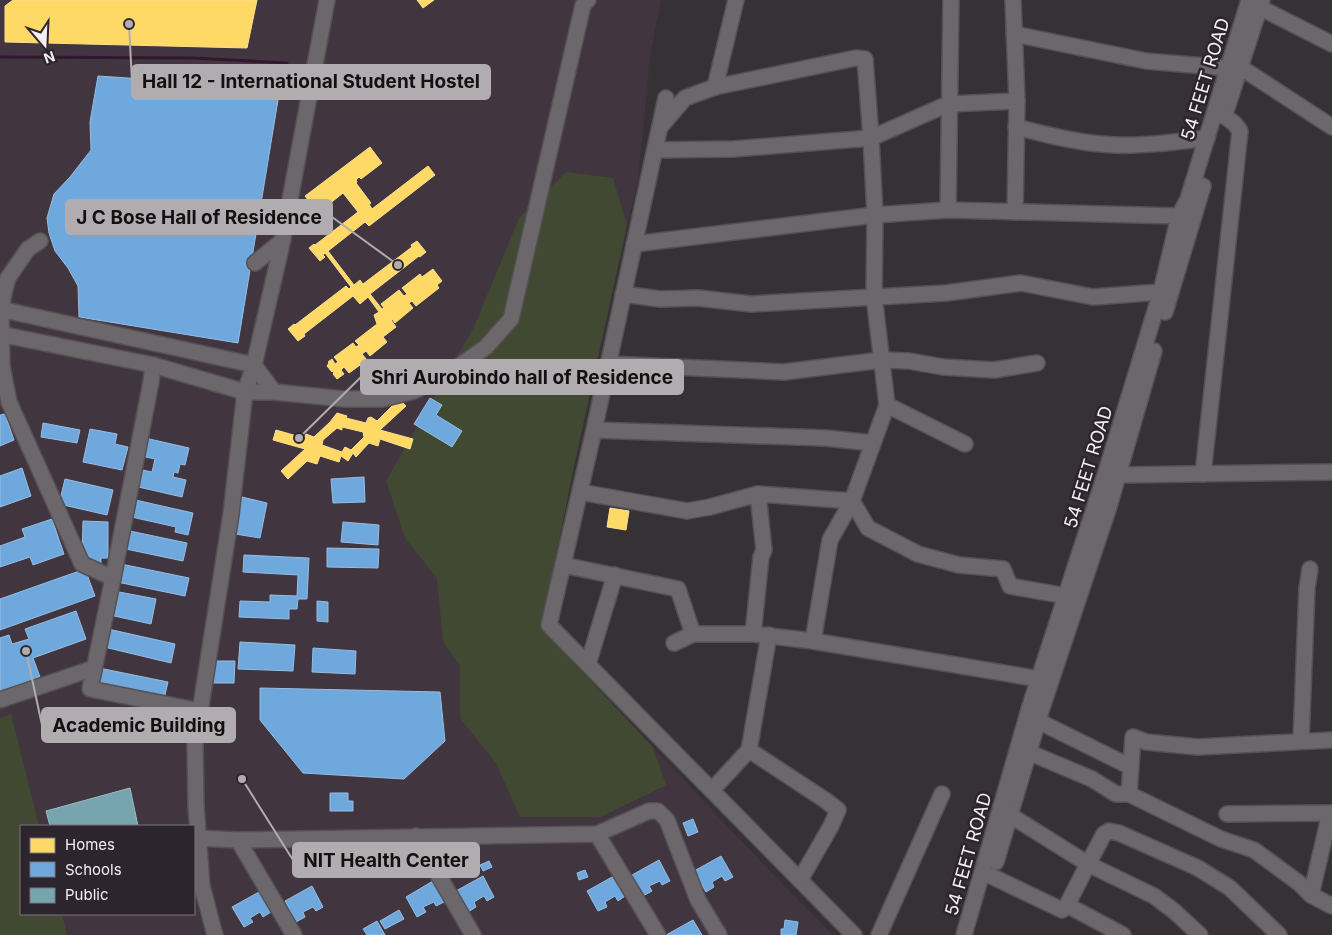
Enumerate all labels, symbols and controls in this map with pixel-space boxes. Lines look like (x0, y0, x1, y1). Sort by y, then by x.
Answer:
street label: 54 FEET ROAD (1176, 15, 1234, 143)
north arrow (20, 20, 70, 70)
text: N (42, 48, 57, 68)
callout: Hall 12 - International Student Hostel (132, 65, 490, 99)
text: Hall 12 - International Student Hostel (142, 70, 480, 93)
callout: J C Bose Hall of Residence (66, 200, 332, 234)
text: J C Bose Hall of Residence (76, 206, 322, 229)
callout: Shri Aurobindo hall of Residence (361, 360, 683, 394)
text: Shri Aurobindo hall of Residence (371, 366, 673, 389)
street label: 54 FEET ROAD (1059, 403, 1117, 531)
callout: Academic Building (42, 708, 235, 742)
text: Academic Building (52, 714, 226, 737)
street label: 54 FEET ROAD (940, 790, 996, 918)
legend (20, 825, 195, 915)
text: Homes (65, 835, 115, 854)
callout: NIT Health Center (293, 843, 479, 877)
text: NIT Health Center (303, 849, 469, 872)
text: Schools (65, 860, 122, 879)
text: Public (65, 885, 108, 904)

